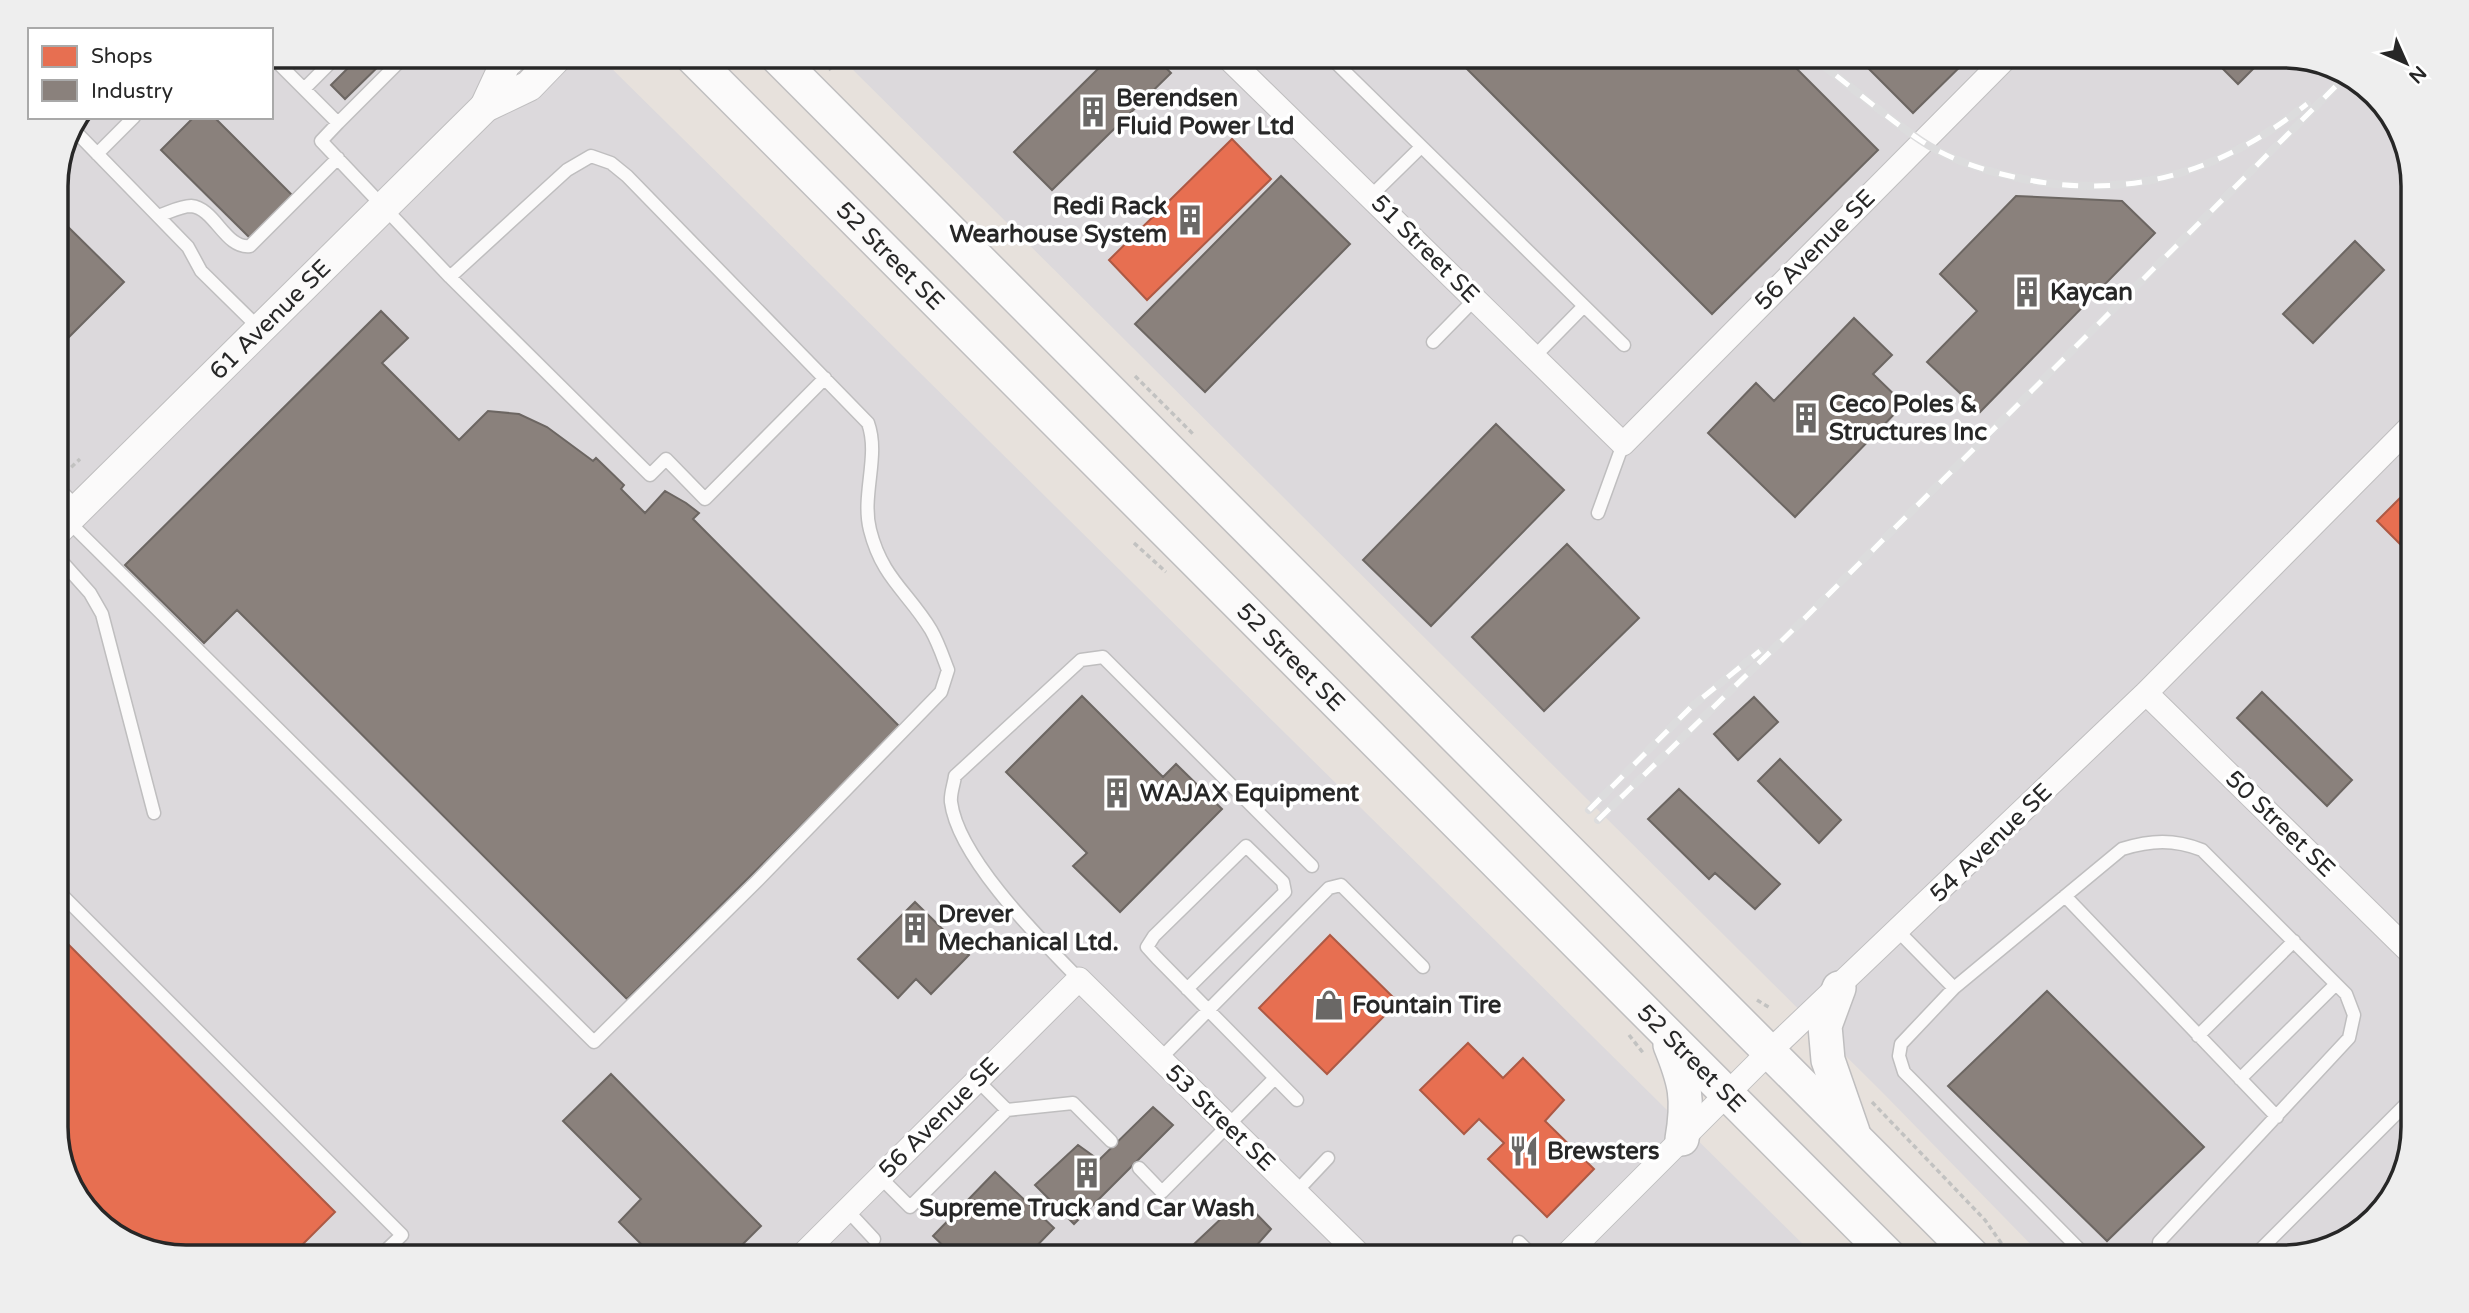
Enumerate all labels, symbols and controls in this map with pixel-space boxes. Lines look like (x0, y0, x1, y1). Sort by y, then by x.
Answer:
legend (28, 28, 273, 119)
north arrow (2371, 28, 2441, 98)
text: Shops (91, 44, 153, 69)
text: N (2404, 61, 2430, 87)
text: Industry (91, 79, 173, 104)
place label: Berendsen Fluid Power Ltd (1116, 84, 1294, 141)
building icon: Berendsen Fluid Power Ltd (1076, 95, 1110, 129)
street label: 56 Avenue SE (1749, 184, 1881, 316)
street label: 51 Street SE (1365, 189, 1485, 309)
place label: Redi Rack Wearhouse System (949, 192, 1167, 249)
street label: 52 Street SE (830, 195, 950, 316)
building icon: Redi Rack Wearhouse System (1173, 203, 1207, 237)
street label: 61 Avenue SE (203, 253, 337, 386)
building icon: Kaycan (2010, 275, 2044, 309)
place label: Kaycan (2050, 278, 2133, 307)
place label: Ceco Poles & Structures Inc (1829, 390, 1987, 447)
building icon: Ceco Poles & Structures Inc (1789, 401, 1823, 435)
street label: 52 Street SE (1231, 597, 1351, 717)
street label: 50 Street SE (2219, 764, 2341, 884)
building icon: WAJAX Equipment (1100, 776, 1134, 810)
street label: 54 Avenue SE (1924, 777, 2058, 909)
place label: WAJAX Equipment (1140, 779, 1360, 808)
place label: Drever Mechanical Ltd. (938, 900, 1119, 957)
building icon: Drever Mechanical Ltd. (898, 911, 932, 945)
shop icon: Fountain Tire (1312, 988, 1346, 1022)
place label: Fountain Tire (1352, 991, 1502, 1020)
street label: 52 Street SE (1631, 998, 1752, 1118)
street label: 56 Avenue SE (873, 1052, 1005, 1184)
street label: 53 Street SE (1159, 1058, 1281, 1178)
restaurant icon: Brewsters (1507, 1134, 1541, 1168)
place label: Brewsters (1547, 1137, 1660, 1166)
building icon: Supreme Truck and Car Wash (1070, 1156, 1104, 1190)
place label: Supreme Truck and Car Wash (919, 1194, 1255, 1223)

